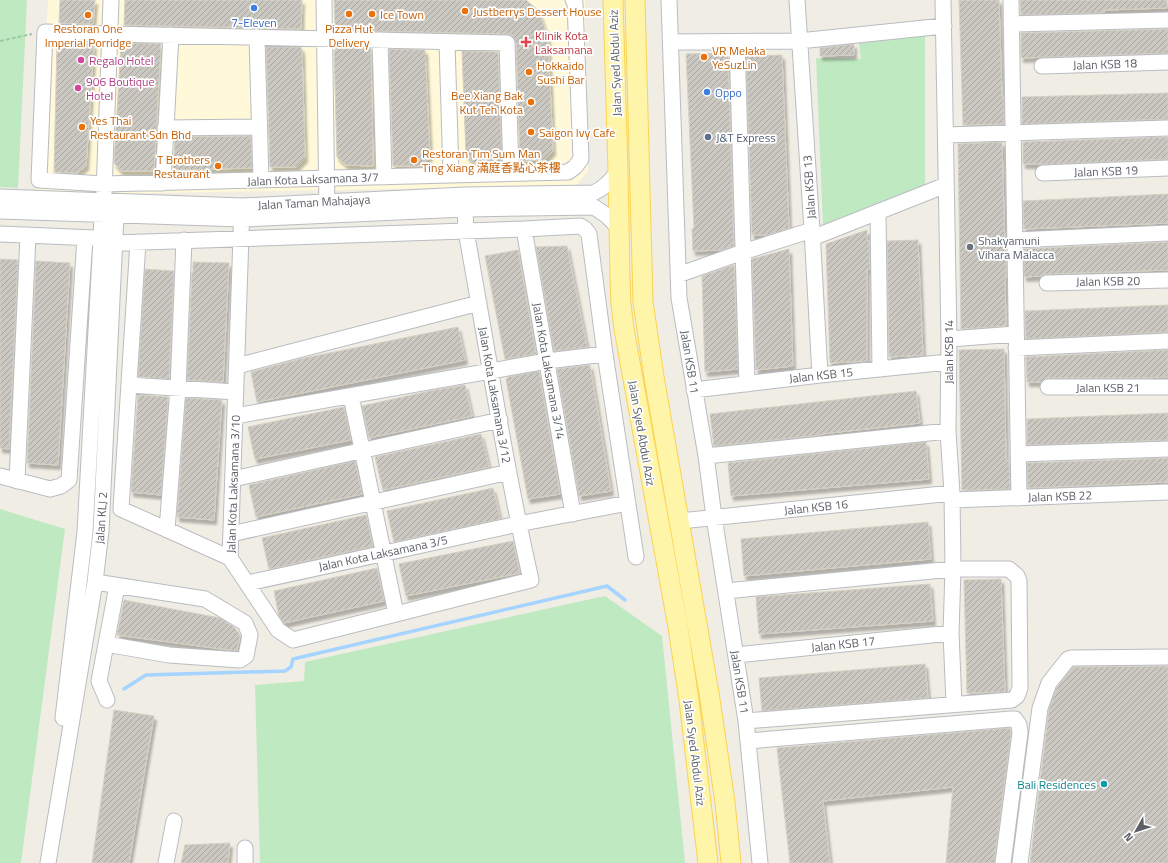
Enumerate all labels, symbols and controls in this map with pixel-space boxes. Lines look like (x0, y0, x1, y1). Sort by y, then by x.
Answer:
place label: Justberrys Dessert House (473, 2, 602, 21)
marker: 7-Eleven (249, 3, 259, 13)
place label: Ice Town (380, 5, 424, 24)
marker: Justberrys Dessert House (460, 6, 470, 16)
marker: Pizza Hut Delivery (344, 9, 354, 19)
marker: Ice Town (367, 9, 377, 19)
street label: Jalan Syed Abdul Aziz (604, 9, 626, 117)
marker: Restoran One Imperial Porridge (83, 10, 93, 20)
place label: 7-Eleven (231, 13, 277, 32)
place label: Restoran One Imperial Porridge (45, 19, 131, 52)
place label: Pizza Hut Delivery (325, 19, 374, 52)
place label: Klinik Kota Laksamana (535, 26, 593, 59)
marker: Klinik Kota Laksamana (520, 36, 532, 48)
place label: VR Melaka YeSuzLin (712, 41, 766, 74)
place label: Regalo Hotel (89, 51, 154, 70)
marker: VR Melaka YeSuzLin (699, 52, 709, 62)
street label: Jalan KSB 18 (1073, 53, 1138, 75)
marker: Regalo Hotel (76, 55, 86, 65)
place label: Hokkaido Sushi Bar (537, 56, 585, 89)
marker: Hokkaido Sushi Bar (524, 67, 534, 77)
place label: 906 Boutique Hotel (86, 72, 155, 105)
marker: 906 Boutique Hotel (73, 83, 83, 93)
place label: Oppo (715, 83, 742, 102)
place label: Bee Xiang Bak Kut Teh Kota (451, 86, 523, 119)
marker: Oppo (702, 87, 712, 97)
marker: Bee Xiang Bak Kut Teh Kota (526, 97, 536, 107)
place label: Yes Thai Restaurant Sdn Bhd (90, 111, 191, 144)
marker: Yes Thai Restaurant Sdn Bhd (77, 122, 87, 132)
place label: Saigon Ivy Cafe (539, 123, 615, 142)
marker: Saigon Ivy Cafe (526, 127, 536, 137)
place label: J&T Express (716, 128, 776, 147)
marker: J&T Express (703, 132, 713, 142)
place label: Restoran Tim Sum Man Ting Xiang 滿庭香點心茶樓 (422, 144, 561, 177)
place label: T Brothers Restaurant (154, 150, 211, 183)
street label: Jalan KSB 13 (797, 154, 821, 220)
marker: Restoran Tim Sum Man Ting Xiang 滿庭香點心茶樓 (409, 155, 419, 165)
street label: Jalan KSB 19 (1074, 160, 1139, 182)
marker: T Brothers Restaurant (213, 161, 223, 171)
street label: Jalan Kota Laksamana 3/7 (247, 167, 379, 191)
street label: Jalan Taman Mahajaya (257, 190, 371, 214)
place label: Shakyamuni Vihara Malacca (978, 231, 1054, 264)
marker: Shakyamuni Vihara Malacca (965, 242, 975, 252)
street label: Jalan KSB 20 (1076, 271, 1141, 291)
street label: Jalan Kota Laksamana 3/14 (528, 301, 570, 441)
street label: Jalan KSB 14 (939, 320, 958, 384)
street label: Jalan Kota Laksamana 3/12 (474, 325, 516, 465)
street label: Jalan KSB 11 (676, 329, 704, 395)
street label: Jalan KSB 15 (788, 362, 854, 388)
street label: Jalan KSB 21 (1076, 378, 1140, 397)
street label: Jalan Syed Abdul Aziz (623, 379, 661, 487)
street label: Jalan Kota Laksamana 3/10 (221, 414, 245, 554)
street label: Jalan KSB 22 (1028, 485, 1092, 507)
street label: Jalan KLJ 2 (90, 491, 112, 545)
street label: Jalan KSB 16 (783, 494, 849, 520)
street label: Jalan Kota Laksamana 3/5 (317, 530, 450, 576)
street label: Jalan KSB 17 (810, 631, 876, 657)
street label: Jalan KSB 11 (726, 649, 754, 715)
street label: Jalan Syed Abdul Aziz (679, 699, 711, 807)
place label: Bali Residences (1017, 775, 1096, 794)
marker: Bali Residences (1099, 779, 1109, 789)
north arrow (1116, 811, 1156, 851)
text: N (1120, 829, 1137, 845)

